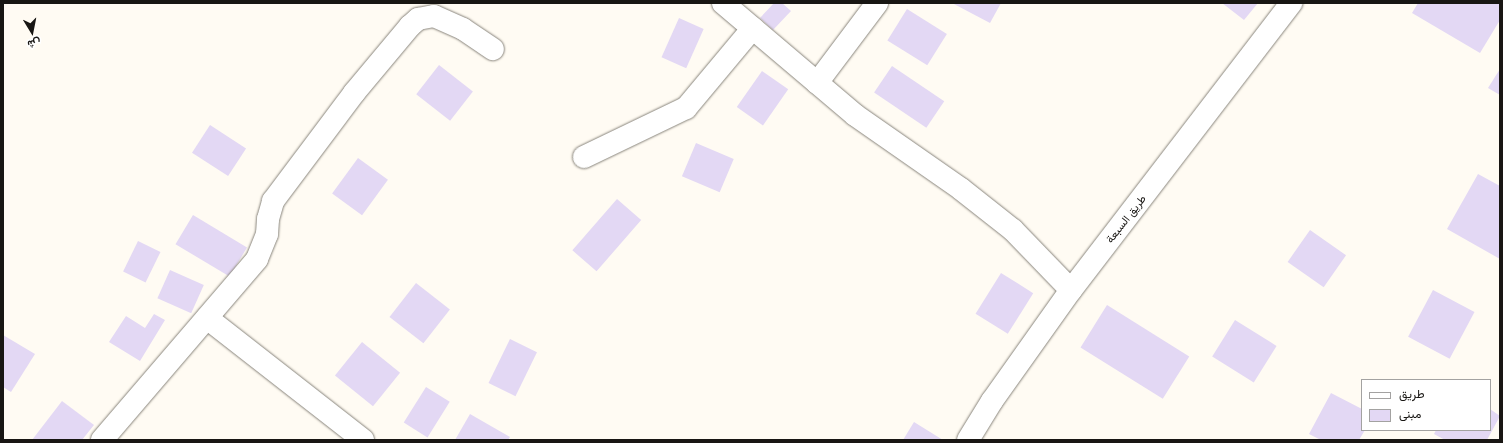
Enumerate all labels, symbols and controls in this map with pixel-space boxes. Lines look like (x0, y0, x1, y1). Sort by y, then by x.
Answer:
north arrow (12, 12, 52, 52)
text: ش (26, 36, 42, 52)
street label: طريق السبعة (1103, 192, 1149, 246)
legend (1361, 379, 1491, 431)
text: طريق (1399, 386, 1424, 401)
text: مبنى (1399, 406, 1421, 421)

